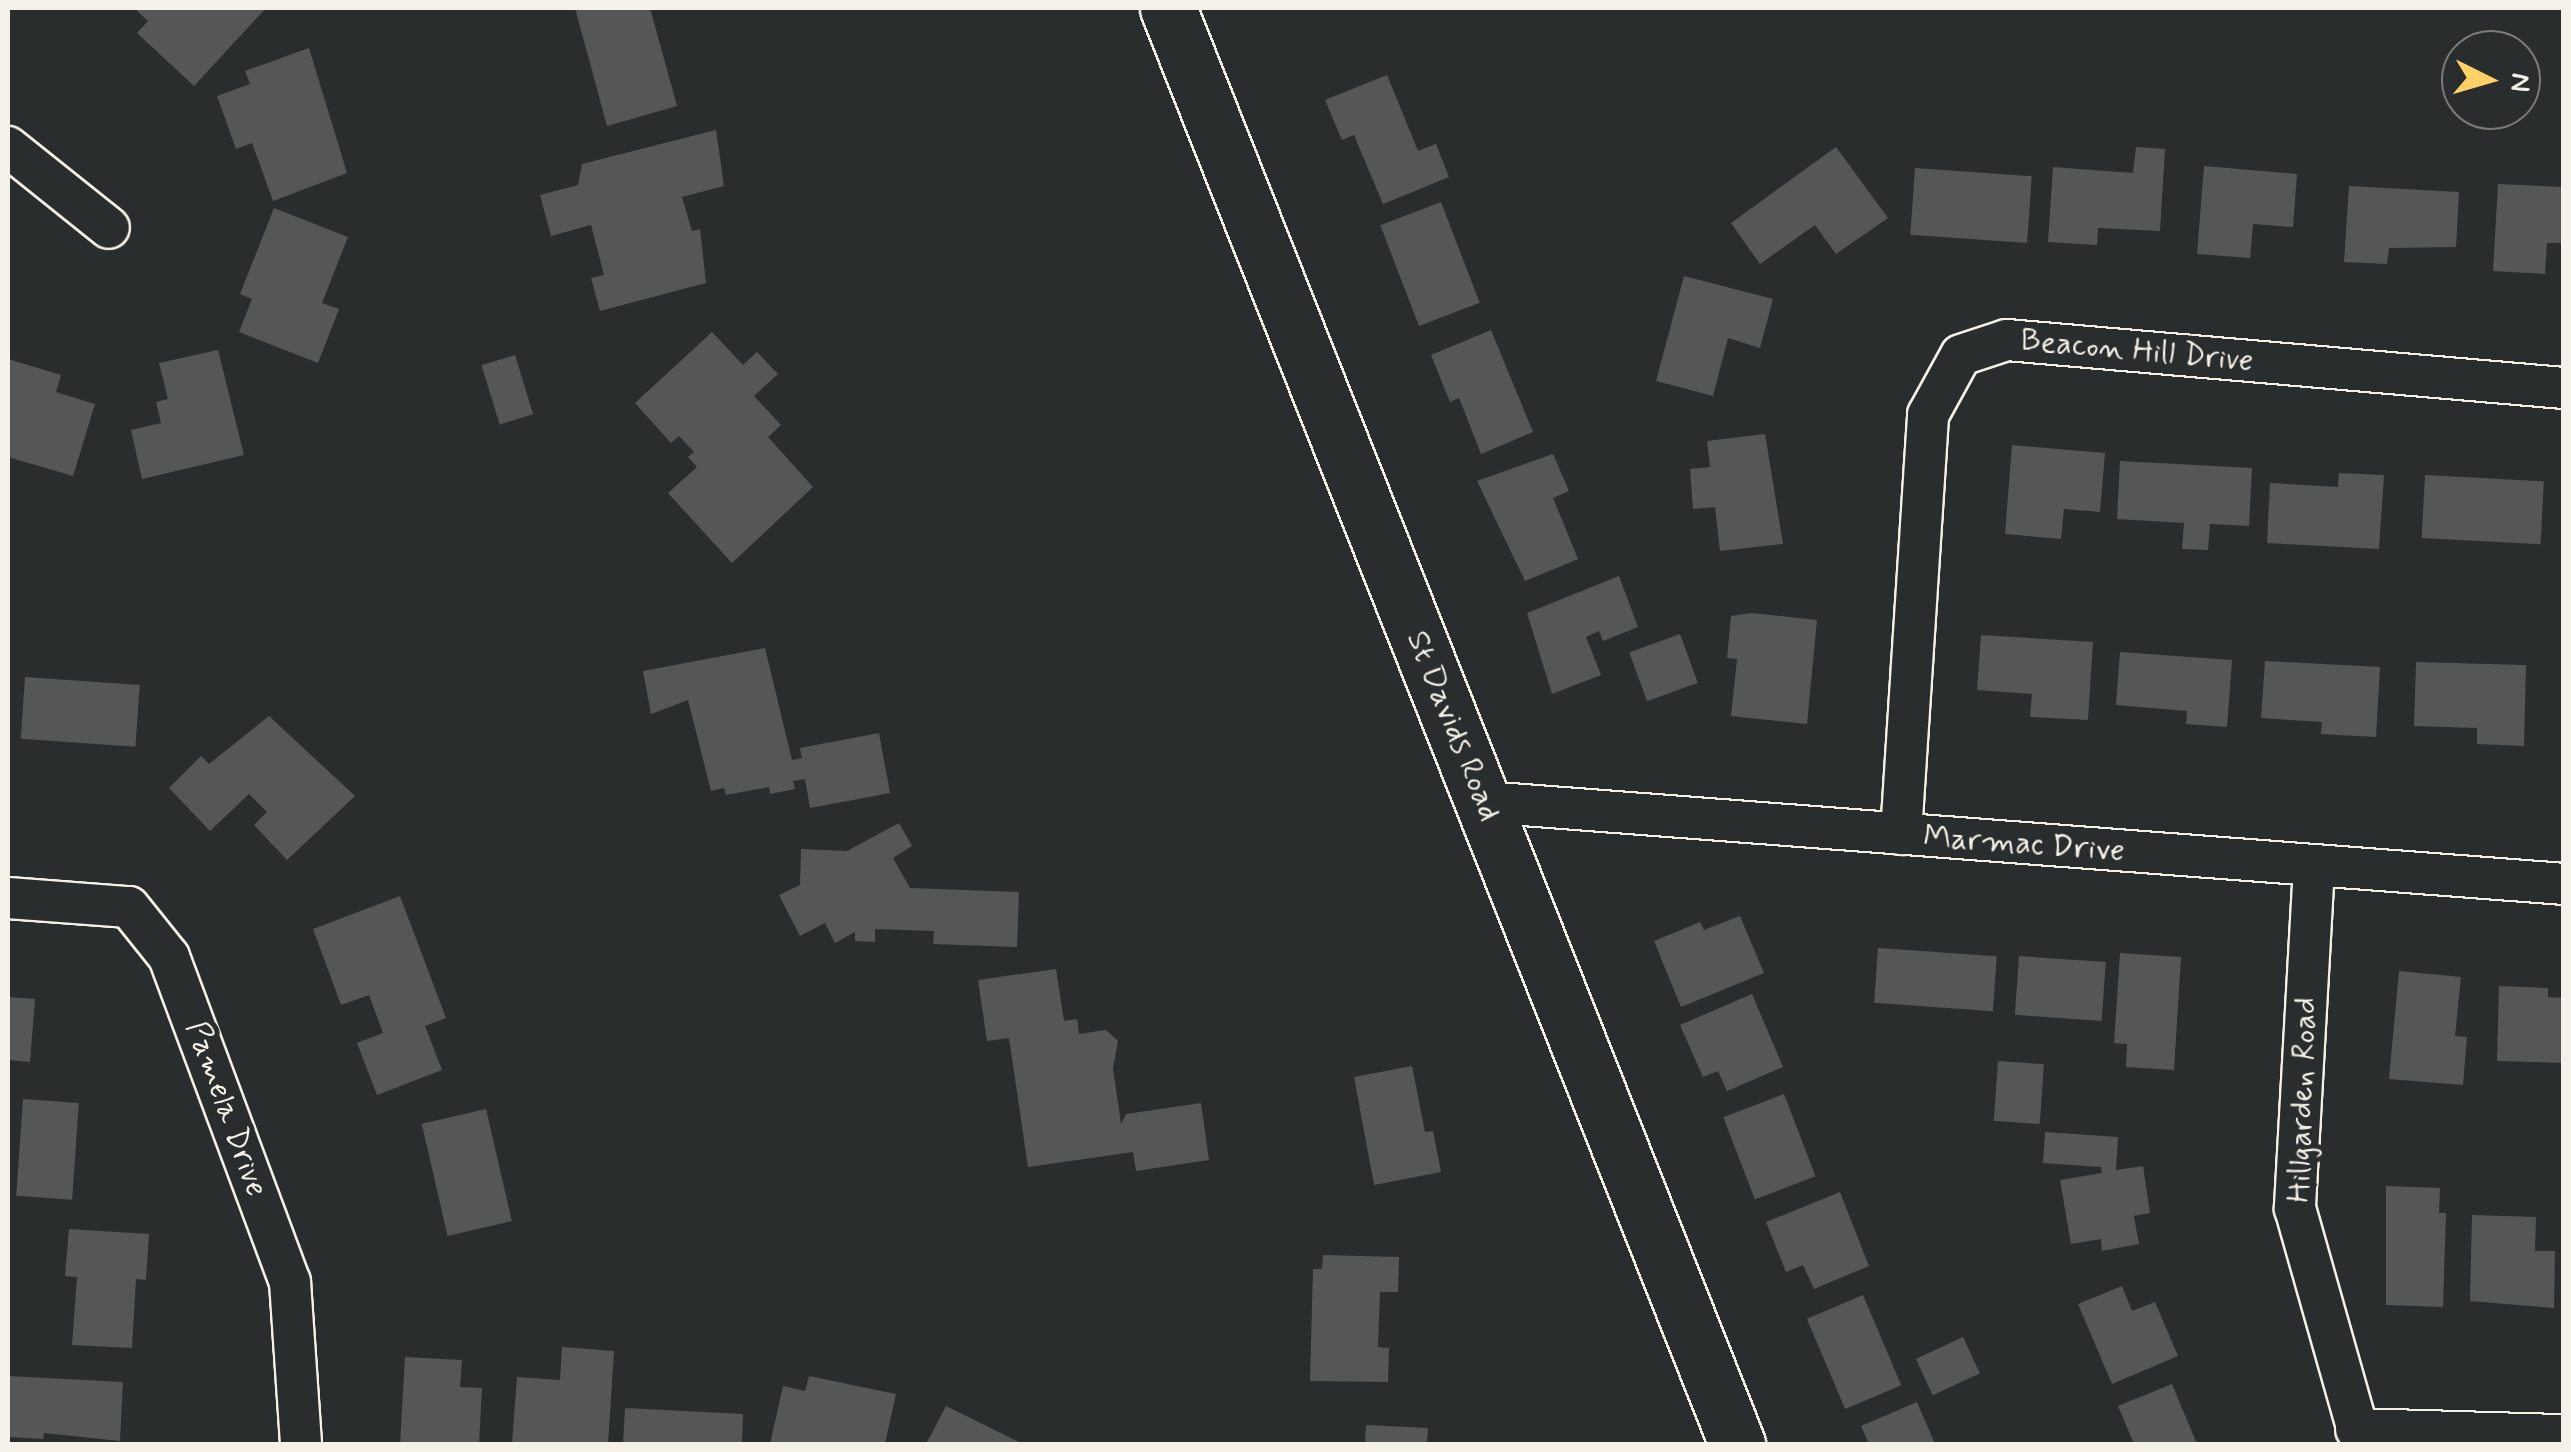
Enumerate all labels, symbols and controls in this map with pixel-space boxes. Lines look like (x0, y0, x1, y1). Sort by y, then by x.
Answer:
north arrow (2441, 30, 2541, 130)
text: N (2500, 72, 2539, 93)
street label: Beacon Hill Drive (2019, 322, 2255, 380)
street label: St Davids Road (1397, 625, 1509, 827)
street label: Marmac Drive (1923, 818, 2125, 870)
street label: Hillgarden Road (2280, 997, 2326, 1203)
street label: Pamela Drive (176, 1016, 276, 1202)

